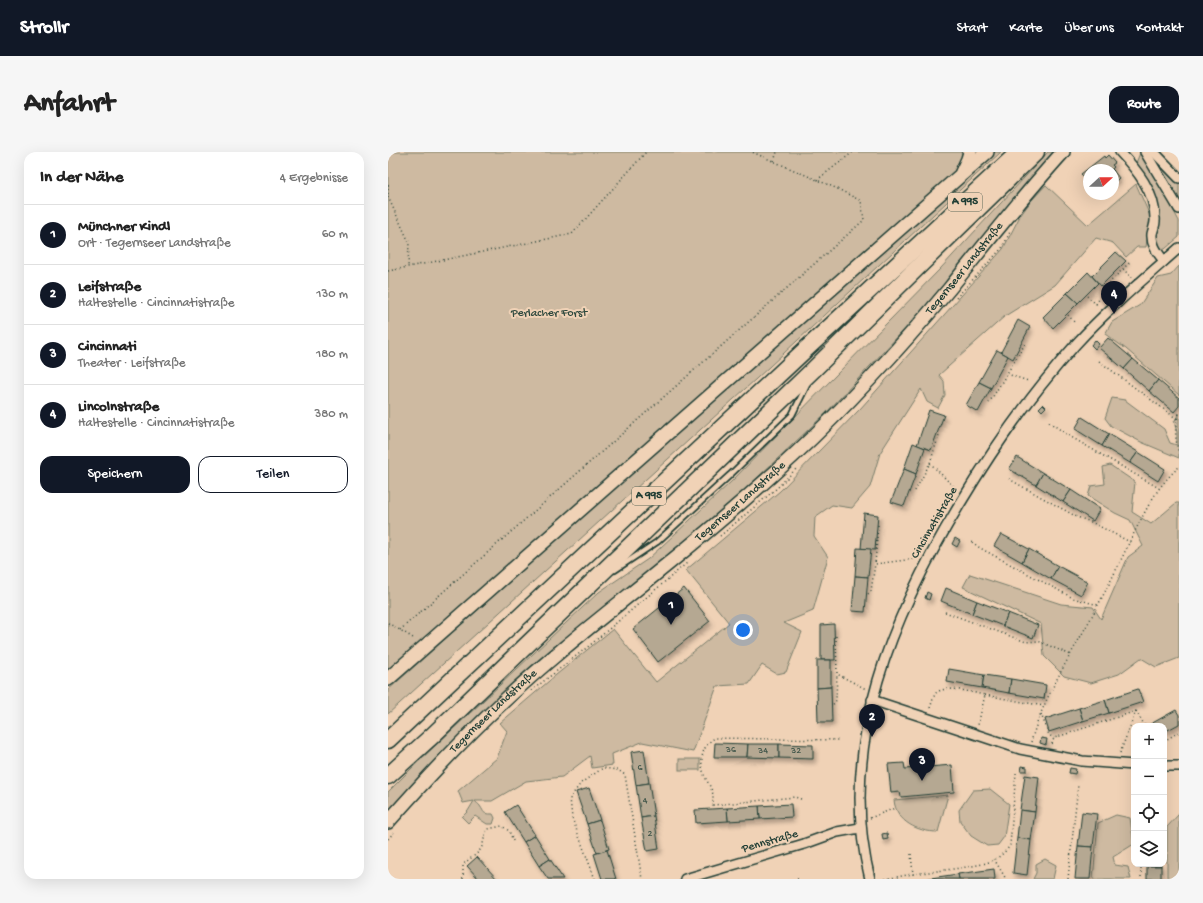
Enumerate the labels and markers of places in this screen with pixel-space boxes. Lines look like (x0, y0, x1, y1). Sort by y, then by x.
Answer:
pin: 4 (1101, 281, 1127, 314)
pin: 1 (658, 592, 684, 625)
pin: 2 (859, 704, 885, 737)
pin: 3 (909, 748, 935, 781)

